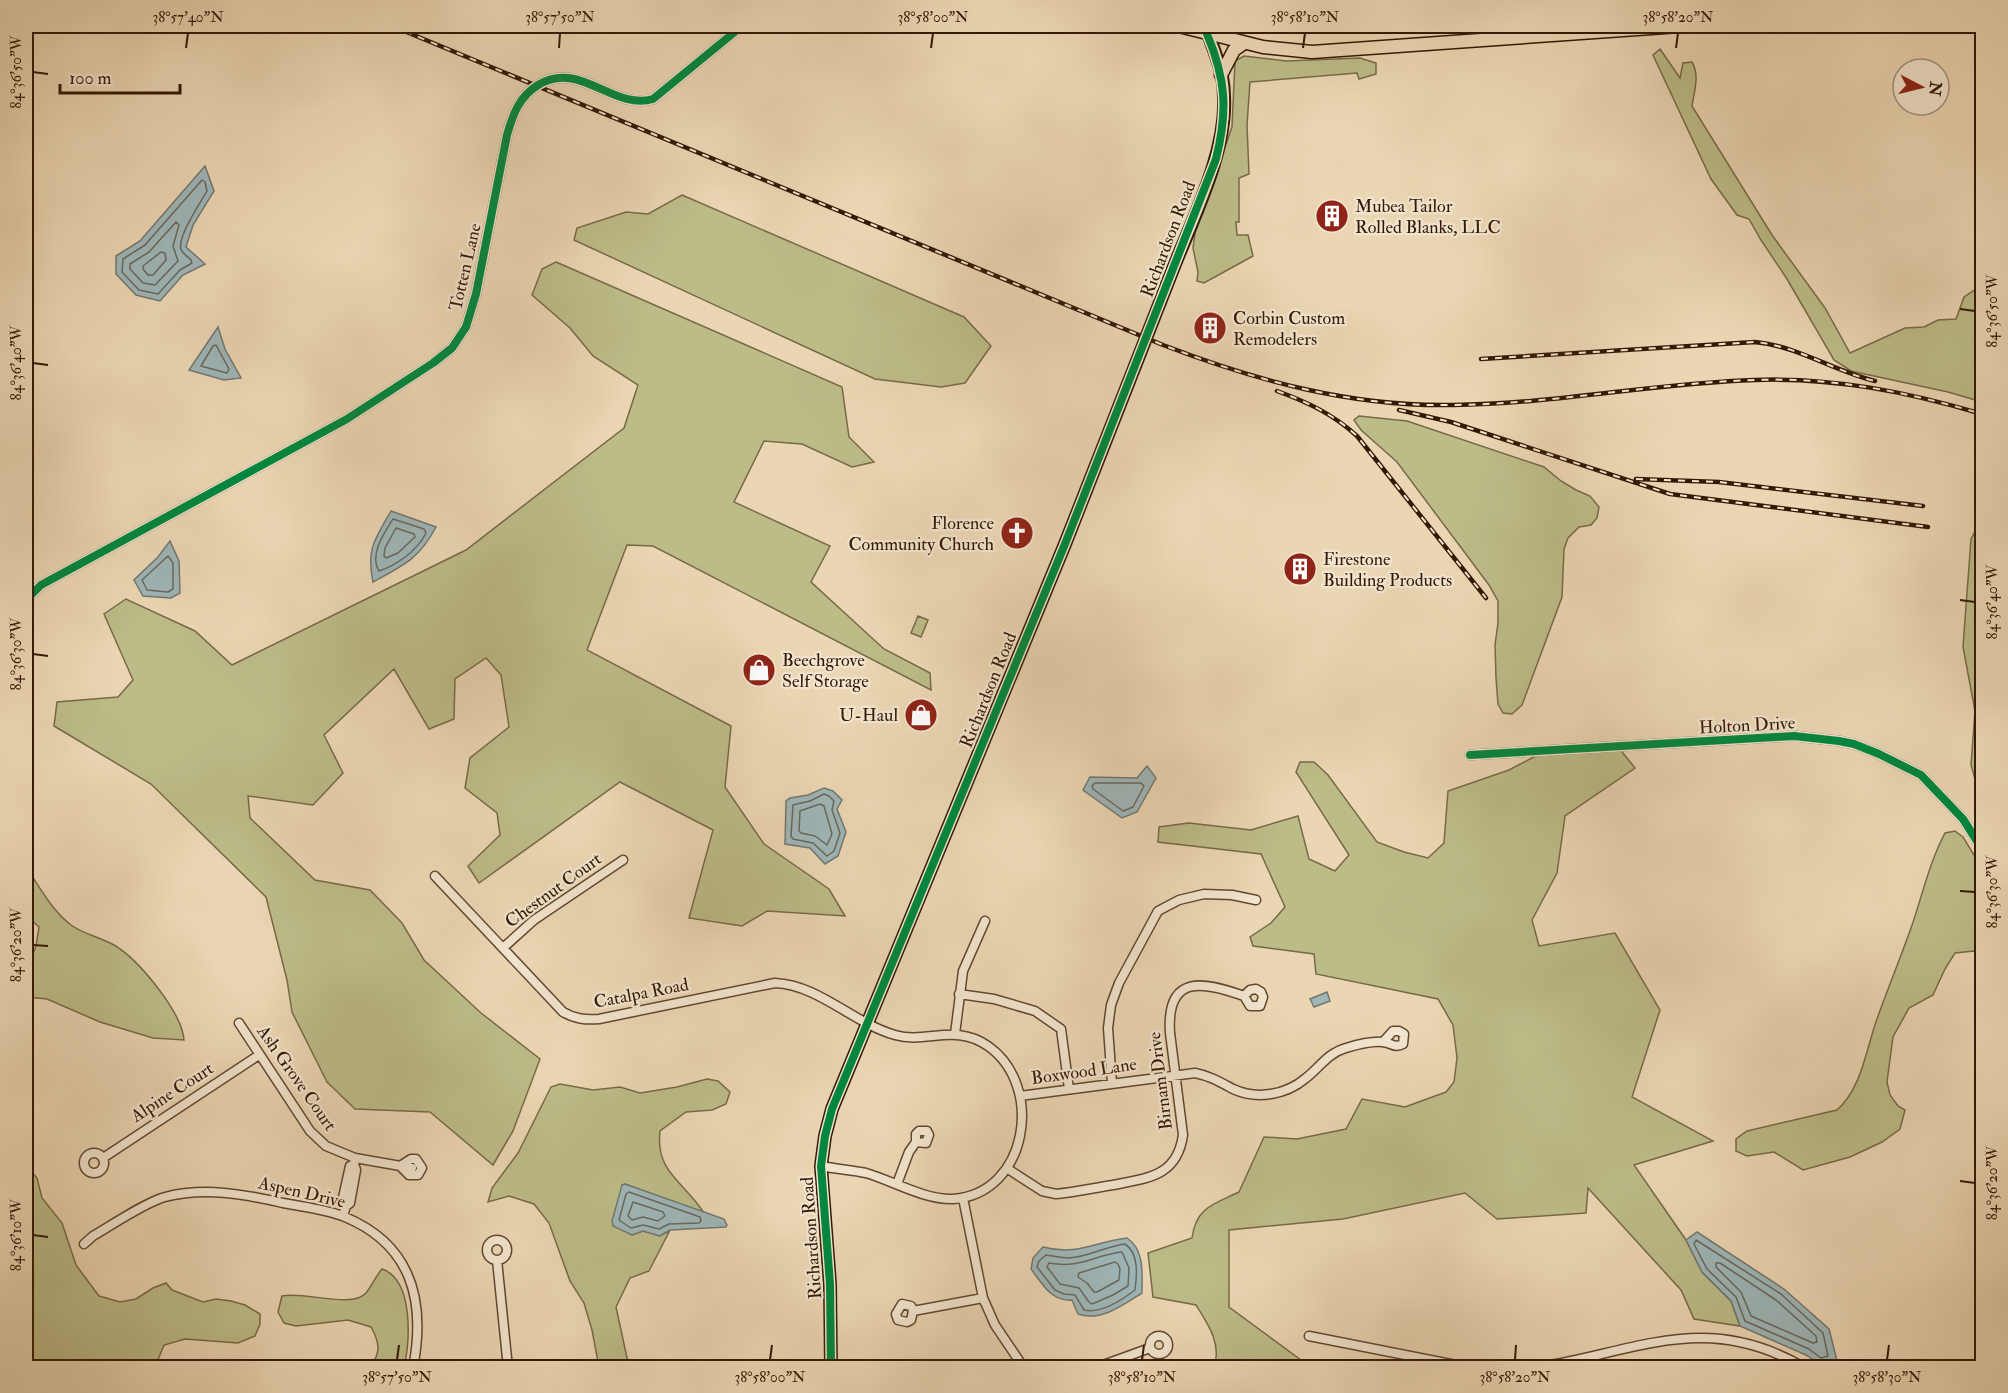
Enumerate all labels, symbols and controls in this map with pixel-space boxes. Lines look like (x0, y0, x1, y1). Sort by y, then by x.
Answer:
text: 38°57'40"N (152, 8, 224, 27)
text: 38°57'50"N (525, 8, 595, 27)
text: 38°58'00"N (898, 8, 969, 27)
text: 38°58'10"N (1271, 8, 1340, 27)
text: 38°58'20"N (1643, 8, 1714, 27)
text: 84°36'50"W (7, 34, 26, 109)
scale bar (60, 57, 180, 95)
north arrow (1891, 57, 1951, 117)
text: 100 m (69, 67, 112, 90)
text: N (1924, 79, 1946, 98)
street label: Richardson Road (1136, 178, 1201, 301)
place label: Mubea Tailor Rolled Blanks, LLC (1355, 195, 1501, 239)
building icon: Mubea Tailor Rolled Blanks, LLC (1314, 198, 1350, 234)
street label: Totten Lane (444, 221, 487, 313)
text: 84°36'50"W (1983, 273, 2002, 348)
place label: Corbin Custom Remodelers (1233, 307, 1345, 351)
building icon: Corbin Custom Remodelers (1192, 310, 1228, 346)
text: 84°36'40"W (7, 325, 26, 401)
place label: Florence Community Church (848, 512, 995, 556)
church icon: Florence Community Church (999, 515, 1035, 551)
place label: Firestone Building Products (1323, 548, 1452, 592)
building icon: Firestone Building Products (1282, 551, 1318, 587)
text: 84°36'40"W (1983, 564, 2002, 640)
text: 84°36'30"W (7, 617, 26, 690)
street label: Richardson Road (955, 629, 1022, 751)
place label: Beechgrove Self Storage (782, 649, 869, 693)
shop icon: Beechgrove Self Storage (741, 652, 777, 688)
shop icon: U-Haul (903, 697, 939, 733)
place label: U-Haul (839, 704, 898, 727)
street label: Holton Drive (1698, 711, 1796, 740)
street label: Chestnut Court (500, 848, 606, 933)
text: 84°36'30"W (1983, 855, 2002, 928)
text: 84°36'20"W (7, 907, 26, 982)
street label: Catalpa Road (592, 973, 691, 1014)
street label: Ash Grove Court (251, 1020, 342, 1136)
street label: Birnam Drive (1143, 1030, 1178, 1131)
street label: Boxwood Lane (1030, 1053, 1139, 1090)
street label: Alpine Court (126, 1057, 218, 1128)
text: 84°36'20"W (1983, 1145, 2002, 1220)
street label: Aspen Drive (255, 1171, 348, 1214)
street label: Richardson Road (796, 1176, 827, 1300)
text: 84°36'10"W (7, 1198, 26, 1271)
text: 38°57'50"N (362, 1368, 432, 1387)
text: 38°58'00"N (735, 1368, 806, 1387)
text: 38°58'10"N (1108, 1368, 1177, 1387)
text: 38°58'20"N (1480, 1368, 1551, 1387)
text: 38°58'30"N (1853, 1368, 1922, 1387)

